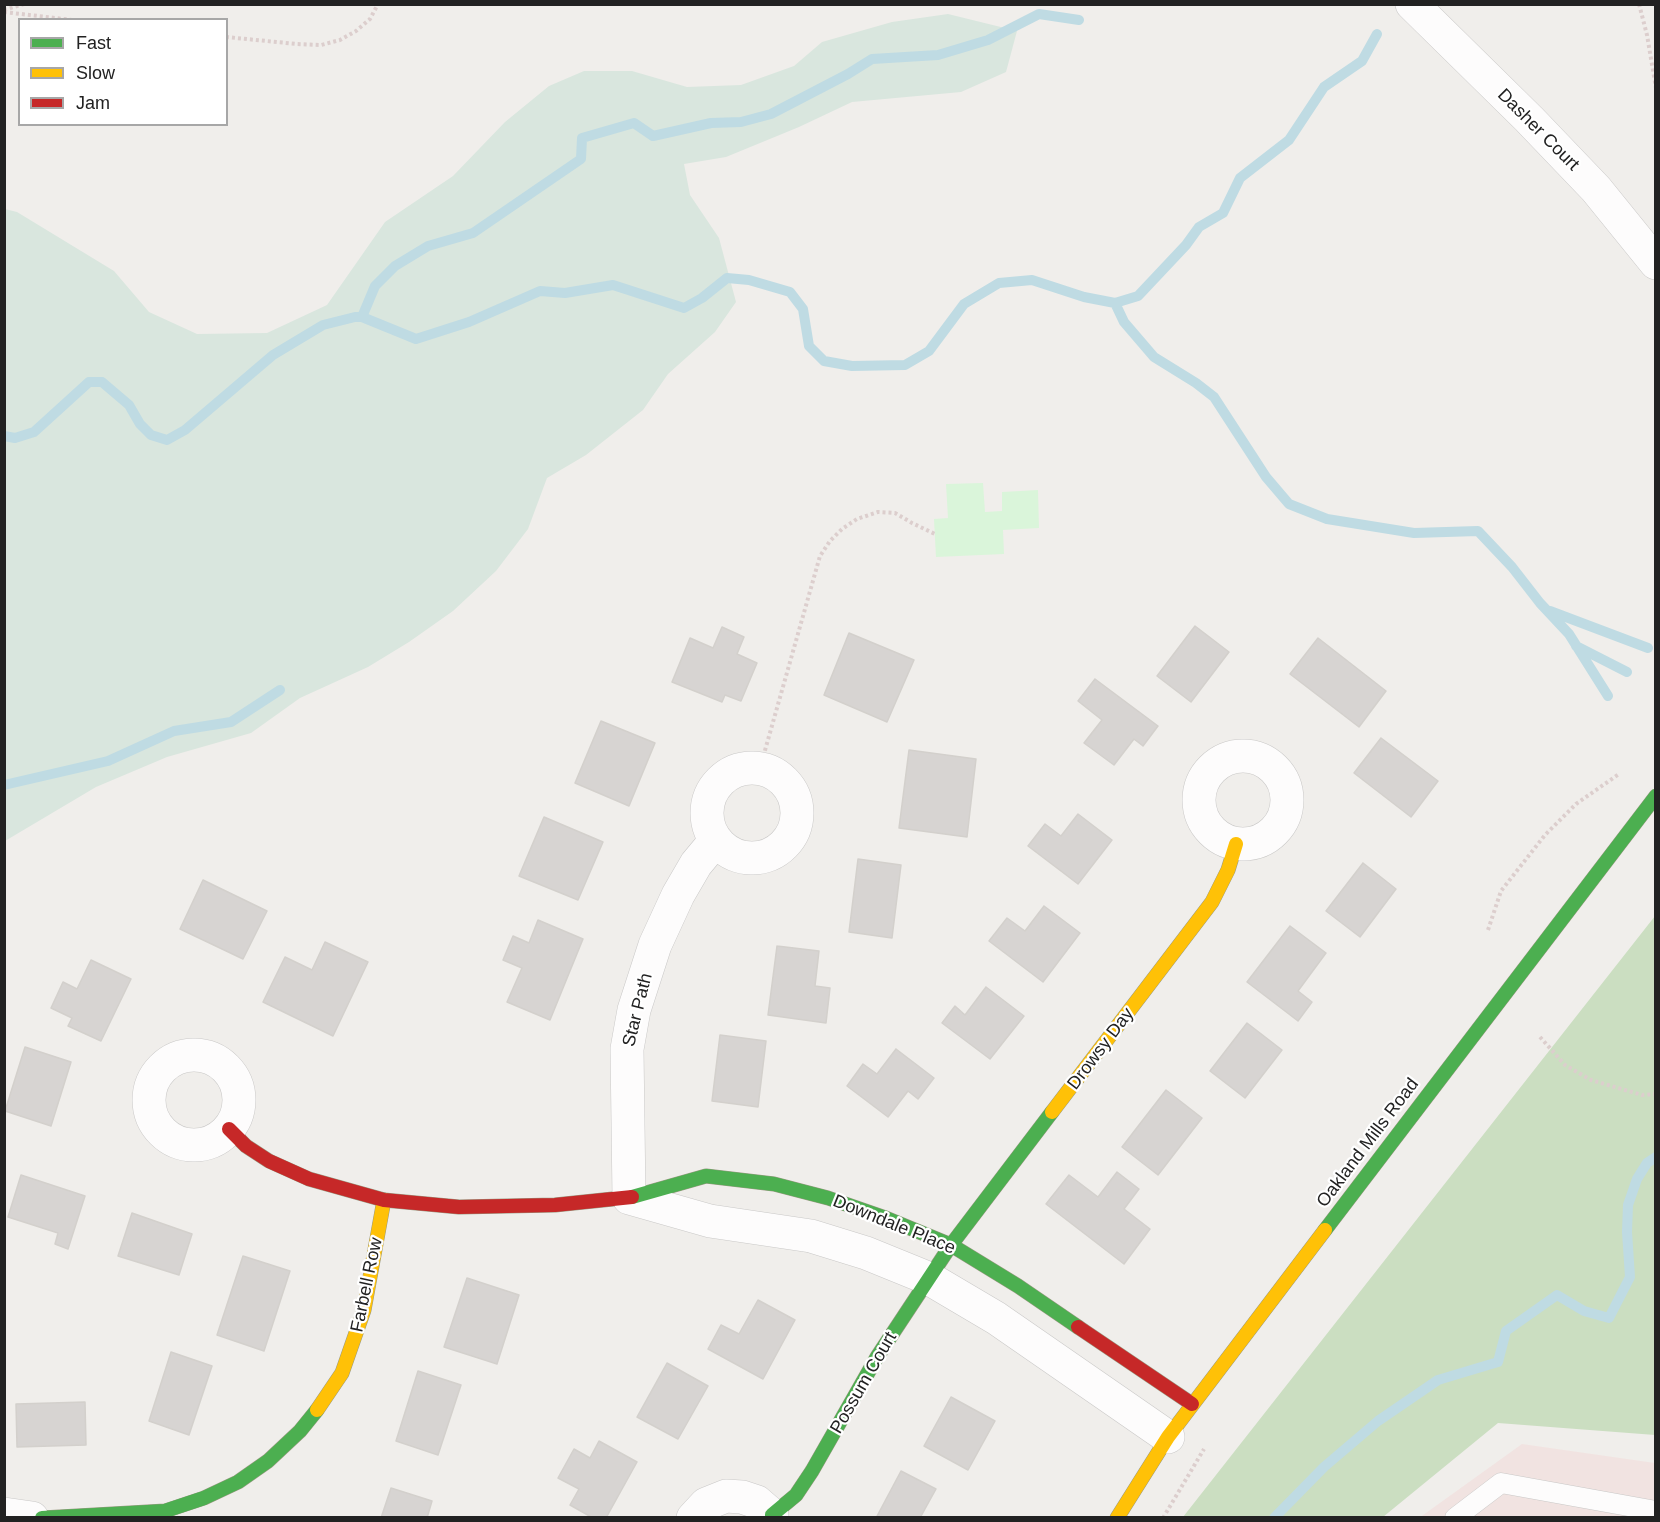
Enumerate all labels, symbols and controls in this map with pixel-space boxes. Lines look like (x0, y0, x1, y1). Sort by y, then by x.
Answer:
legend (18, 18, 228, 126)
text: Fast (76, 33, 111, 53)
text: Slow (76, 63, 115, 83)
street label: Dasher Court (1493, 85, 1583, 175)
text: Jam (76, 93, 110, 113)
street label: Star Path (618, 971, 658, 1049)
street label: Drowsy Day (1063, 1004, 1139, 1094)
street label: Oakland Mills Road (1312, 1074, 1424, 1212)
street label: Downdale Place (830, 1191, 958, 1259)
street label: Farbell Row (346, 1236, 388, 1334)
street label: Possum Court (826, 1328, 902, 1438)

